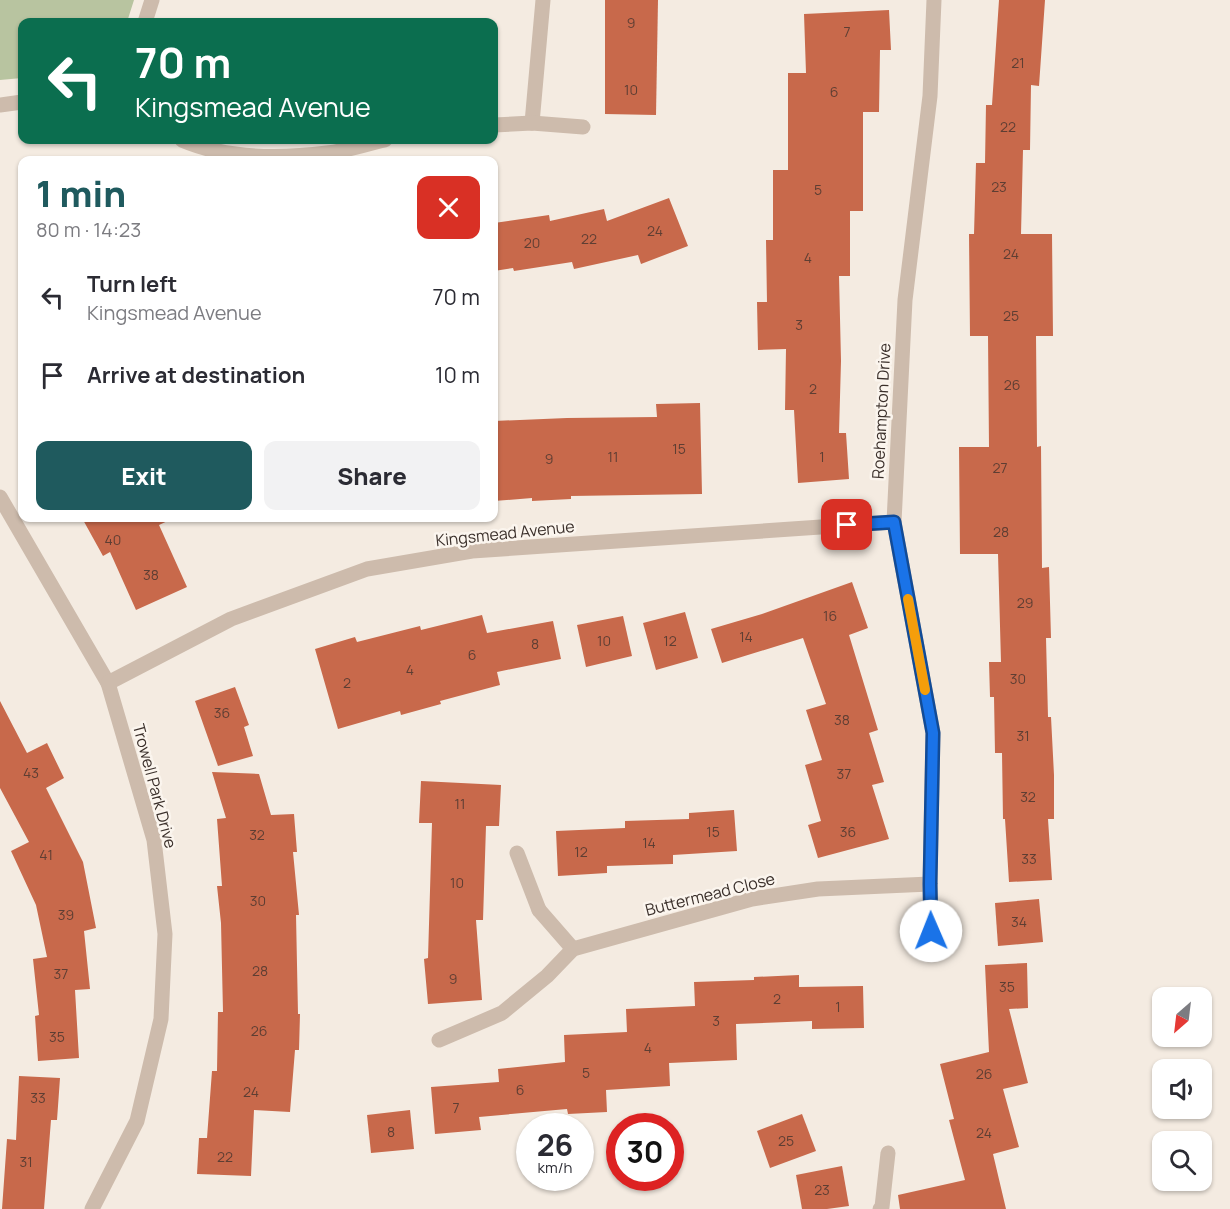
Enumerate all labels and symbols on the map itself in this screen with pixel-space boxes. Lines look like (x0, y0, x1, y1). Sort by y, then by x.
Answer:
house number: 9 (627, 13, 635, 32)
house number: 7 (843, 22, 851, 41)
house number: 21 (1011, 53, 1025, 72)
house number: 10 (624, 80, 638, 99)
house number: 6 (830, 82, 838, 101)
house number: 22 (1000, 117, 1016, 136)
house number: 23 (991, 177, 1007, 196)
house number: 5 (814, 180, 822, 199)
house number: 24 (647, 221, 663, 240)
house number: 22 (581, 229, 597, 248)
house number: 20 (524, 233, 540, 252)
house number: 24 (1003, 244, 1019, 263)
house number: 4 (804, 248, 812, 267)
house number: 25 (1003, 306, 1019, 325)
house number: 3 (795, 315, 803, 334)
street label: Roehampton Drive (866, 343, 896, 479)
house number: 26 (1004, 375, 1020, 394)
house number: 2 (809, 379, 817, 398)
house number: 15 (672, 439, 686, 458)
house number: 11 (608, 447, 618, 466)
house number: 1 (819, 447, 825, 466)
house number: 9 (545, 449, 553, 468)
house number: 27 (992, 458, 1008, 477)
pin (821, 499, 872, 550)
street label: Kingsmead Avenue (434, 515, 576, 551)
house number: 28 (993, 522, 1009, 541)
house number: 40 (105, 530, 121, 549)
house number: 38 (143, 565, 159, 584)
house number: 29 (1017, 593, 1033, 612)
house number: 16 (823, 606, 837, 625)
house number: 14 (739, 627, 753, 646)
house number: 10 (597, 631, 611, 650)
house number: 12 (663, 631, 677, 650)
house number: 8 (531, 634, 539, 653)
house number: 6 (468, 645, 476, 664)
house number: 4 (406, 660, 414, 679)
house number: 30 (1010, 669, 1026, 688)
house number: 2 (343, 673, 351, 692)
house number: 36 (214, 703, 230, 722)
house number: 38 (834, 710, 850, 729)
street label: Trowell Park Drive (128, 721, 182, 851)
house number: 31 (1016, 726, 1030, 745)
house number: 43 (23, 763, 39, 782)
house number: 37 (837, 764, 851, 783)
house number: 32 (1020, 787, 1036, 806)
house number: 11 (455, 794, 465, 813)
house number: 15 (706, 822, 720, 841)
house number: 36 (840, 822, 856, 841)
house number: 32 (249, 825, 265, 844)
house number: 14 (642, 833, 656, 852)
house number: 12 (574, 842, 588, 861)
house number: 41 (39, 845, 53, 864)
house number: 33 (1021, 849, 1037, 868)
street label: Buttermead Close (643, 867, 777, 921)
house number: 10 (450, 873, 464, 892)
house number: 30 (250, 891, 266, 910)
position arrow (899, 899, 963, 963)
house number: 39 (58, 905, 74, 924)
house number: 34 (1011, 912, 1027, 931)
house number: 28 (252, 961, 268, 980)
house number: 37 (54, 964, 68, 983)
house number: 9 (449, 969, 457, 988)
house number: 35 (999, 977, 1015, 996)
north arrow (1152, 987, 1212, 1047)
house number: 2 (773, 989, 781, 1008)
house number: 1 (835, 997, 841, 1016)
house number: 3 (712, 1011, 720, 1030)
house number: 26 (251, 1021, 267, 1040)
house number: 35 (49, 1027, 65, 1046)
house number: 4 (644, 1038, 652, 1057)
house number: 5 (582, 1063, 590, 1082)
house number: 26 (976, 1064, 992, 1083)
house number: 6 (516, 1080, 524, 1099)
house number: 24 (243, 1082, 259, 1101)
house number: 33 (30, 1088, 46, 1107)
house number: 7 (452, 1098, 460, 1117)
speed limit sign: 30 (606, 1113, 684, 1191)
house number: 8 (387, 1122, 395, 1141)
house number: 24 (976, 1123, 992, 1142)
house number: 25 (778, 1131, 794, 1150)
house number: 22 (217, 1147, 233, 1166)
house number: 31 (19, 1152, 33, 1171)
house number: 23 (814, 1180, 830, 1199)

